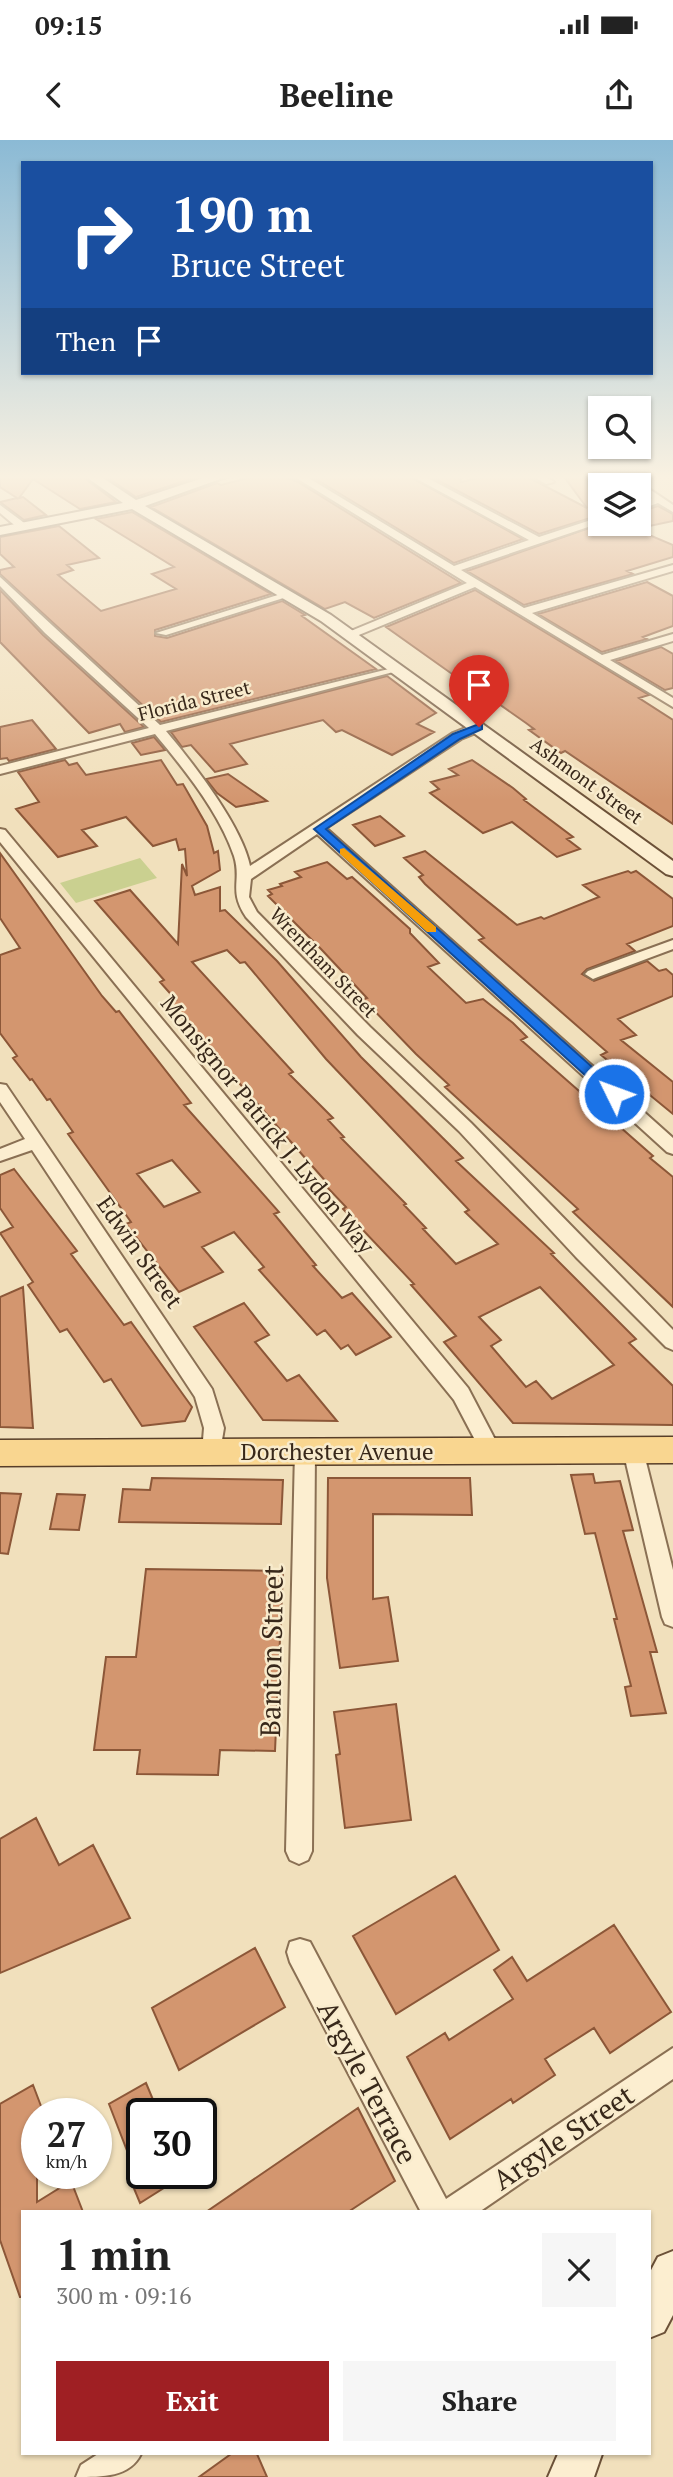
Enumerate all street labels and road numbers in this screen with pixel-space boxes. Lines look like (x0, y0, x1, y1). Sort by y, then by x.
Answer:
street label: Florida Street (135, 674, 253, 726)
street label: Ashmont Street (526, 731, 648, 829)
street label: Wrentham Street (265, 901, 383, 1023)
street label: Monsignor Patrick J. Lydon Way (154, 988, 382, 1260)
street label: Edwin Street (90, 1190, 190, 1315)
street label: Dorchester Avenue (241, 1436, 433, 1467)
street label: Banton Street (251, 1564, 291, 1737)
street label: Argyle Terrace (309, 1994, 427, 2170)
street label: Argyle Street (485, 2076, 641, 2198)

